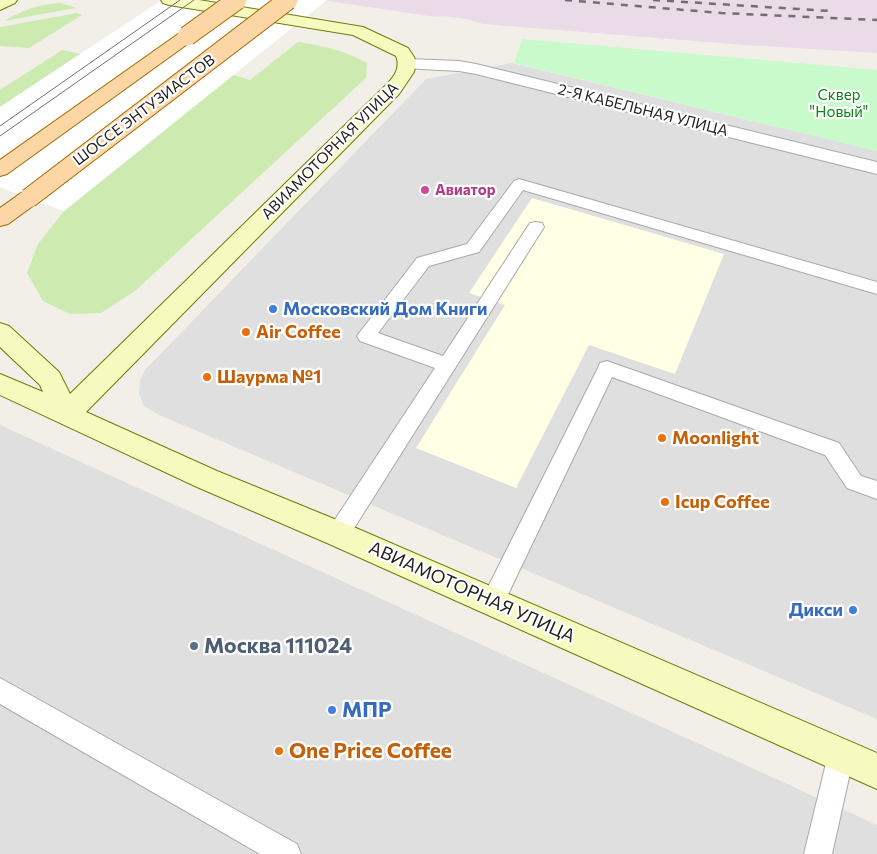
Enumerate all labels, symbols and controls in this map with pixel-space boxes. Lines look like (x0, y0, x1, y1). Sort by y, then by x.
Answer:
street label: ШОССЕ ЭНТУЗИАСТОВ (70, 51, 218, 169)
street label: АВИАМОТОРНАЯ УЛИЦА (258, 79, 402, 223)
street label: 2-Я КАБЕЛЬНАЯ УЛИЦА (556, 80, 730, 140)
park label: Сквер "Новый" (810, 86, 868, 121)
place label: Авиатор (435, 181, 496, 199)
marker: Авиатор (419, 184, 431, 196)
place label: Московский Дом Книги (283, 298, 487, 320)
marker: Московский Дом Книги (267, 303, 279, 315)
place label: Air Coffee (256, 321, 341, 343)
marker: Air Coffee (240, 326, 252, 338)
place label: Шаурма №1 (217, 366, 321, 388)
marker: Шаурма №1 (201, 371, 213, 383)
place label: Moonlight (672, 427, 759, 449)
marker: Moonlight (656, 432, 668, 444)
place label: Icup Coffee (675, 491, 770, 513)
marker: Icup Coffee (659, 496, 671, 508)
street label: АВИАМОТОРНАЯ УЛИЦА (366, 537, 578, 647)
place label: Дикси (789, 599, 843, 621)
marker: Дикси (847, 604, 859, 616)
place label: Москва 111024 (204, 633, 352, 659)
marker: Москва 111024 (188, 640, 200, 652)
place label: МПР (342, 697, 392, 723)
marker: МПР (326, 704, 338, 716)
place label: One Price Coffee (289, 738, 452, 764)
marker: One Price Coffee (273, 745, 285, 757)

